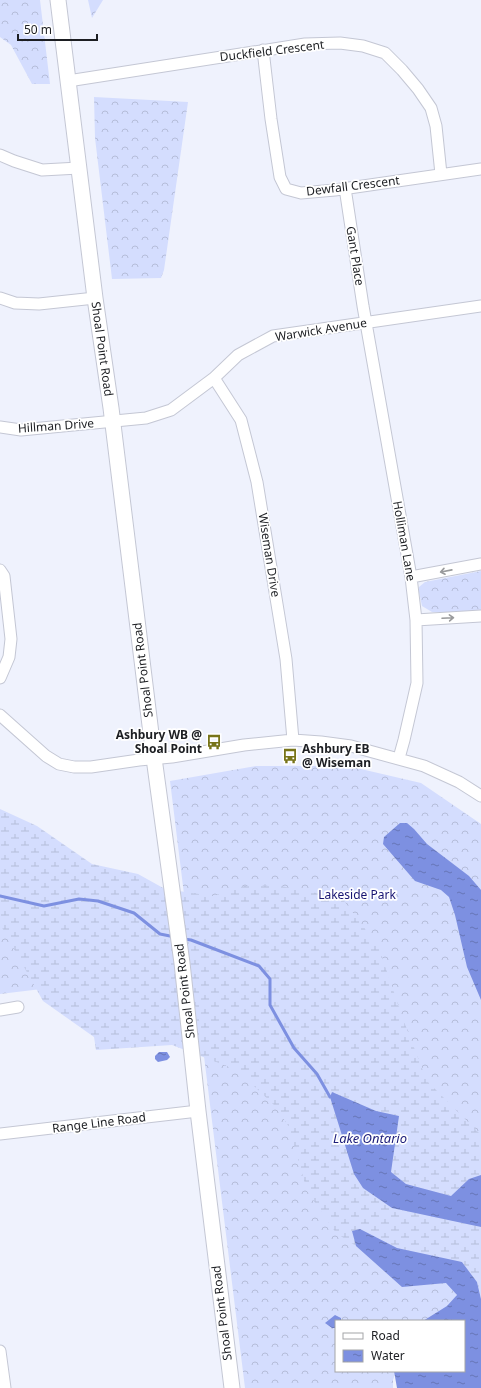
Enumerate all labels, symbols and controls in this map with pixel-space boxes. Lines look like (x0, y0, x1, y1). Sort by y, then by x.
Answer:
scale bar (18, 16, 97, 42)
text: 50 m (24, 21, 52, 38)
street label: Duckfield Crescent (219, 36, 326, 65)
street label: Dewfall Crescent (305, 171, 401, 200)
street label: Gant Place (342, 225, 369, 287)
street label: Shoal Point Road (87, 300, 118, 397)
street label: Warwick Avenue (274, 314, 368, 345)
street label: Hillman Drive (17, 414, 95, 437)
street label: Holliman Lane (389, 499, 420, 583)
street label: Wiseman Drive (254, 512, 285, 598)
one-way arrow (440, 567, 453, 575)
one-way arrow (441, 614, 454, 622)
street label: Shoal Point Road (128, 622, 157, 719)
place label: Ashbury WB @ Shoal Point (116, 726, 202, 757)
bus stop icon: Ashbury WB @ Shoal Point (205, 733, 223, 751)
place label: Ashbury EB @ Wiseman (302, 740, 371, 771)
bus stop icon: Ashbury EB @ Wiseman (281, 747, 299, 765)
park label: Lakeside Park (318, 886, 396, 903)
street label: Shoal Point Road (170, 943, 199, 1040)
street label: Range Line Road (51, 1108, 147, 1137)
water label: Lake Ontario (333, 1129, 407, 1147)
street label: Shoal Point Road (207, 1265, 236, 1362)
legend (335, 1320, 465, 1372)
text: Road (371, 1327, 400, 1344)
text: Water (371, 1347, 405, 1364)

